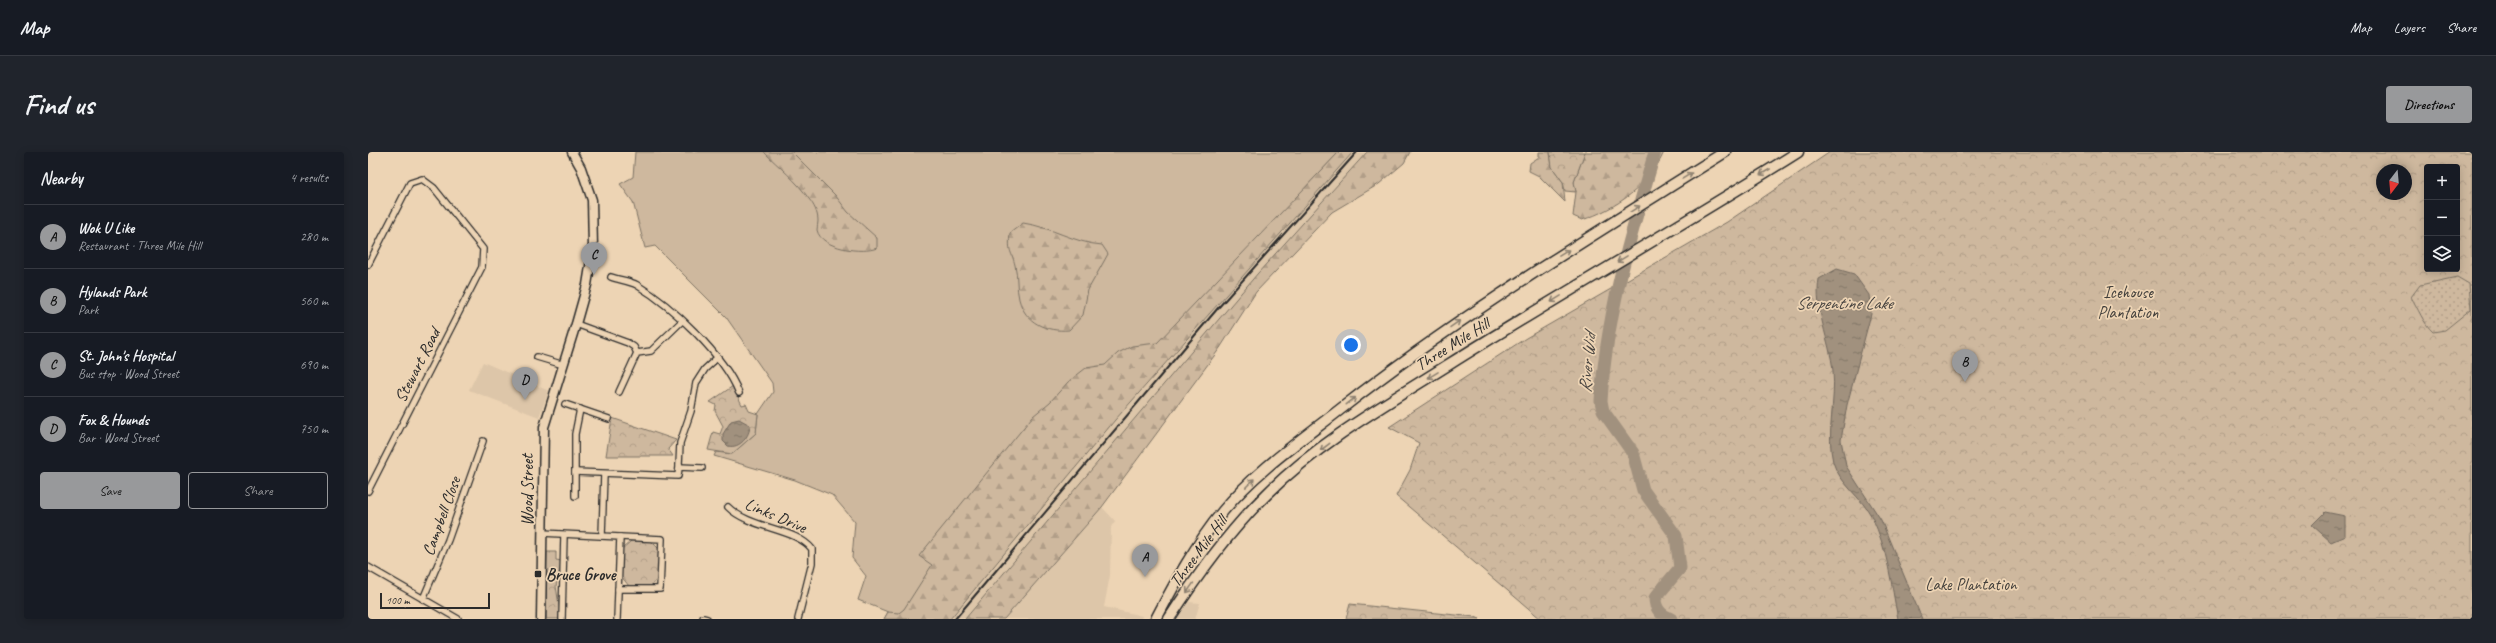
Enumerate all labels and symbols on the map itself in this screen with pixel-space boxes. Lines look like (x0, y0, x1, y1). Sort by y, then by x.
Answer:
north arrow (2376, 164, 2412, 200)
one-way arrow (1759, 169, 1771, 177)
one-way arrow (1681, 172, 1692, 180)
one-way arrow (1629, 205, 1640, 213)
pin: C (581, 242, 607, 275)
one-way arrow (1558, 249, 1569, 257)
one-way arrow (1616, 256, 1628, 264)
park label: Icehouse Plantation (2098, 282, 2159, 323)
water label: Serpentine Lake (1796, 292, 1895, 314)
one-way arrow (1550, 295, 1561, 304)
street label: Three Mile Hill (1411, 312, 1496, 376)
one-way arrow (1450, 320, 1461, 328)
street label: Stewart Road (390, 322, 447, 406)
water label: River Wid (1573, 327, 1601, 393)
your location (1341, 335, 1361, 355)
pin: B (1952, 349, 1978, 382)
pin: D (512, 367, 538, 400)
one-way arrow (1427, 371, 1439, 379)
one-way arrow (1345, 397, 1356, 405)
one-way arrow (1319, 443, 1330, 451)
street label: Wood Street (517, 452, 538, 526)
street label: Campbell Close (418, 472, 466, 558)
one-way arrow (1245, 478, 1255, 488)
street label: Links Drive (742, 493, 811, 538)
street label: Three Mile Hill (1165, 509, 1234, 591)
pin: A (1132, 544, 1158, 577)
place label: Bruce Grove (546, 564, 618, 585)
marker: Bruce Grove (533, 569, 543, 579)
park label: Lake Plantation (1925, 574, 2018, 595)
one-way arrow (1186, 582, 1194, 593)
scale bar (380, 591, 490, 610)

